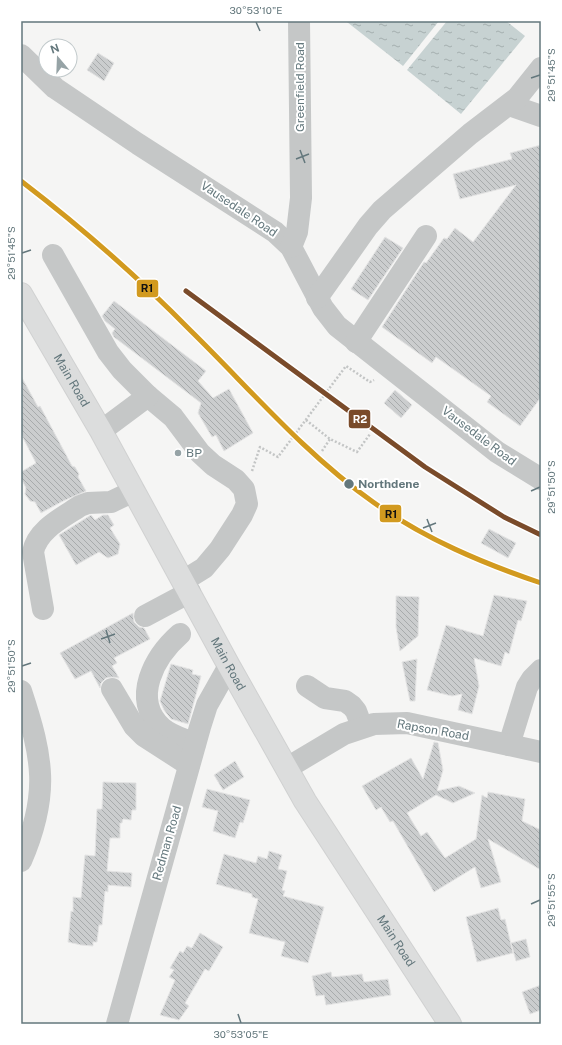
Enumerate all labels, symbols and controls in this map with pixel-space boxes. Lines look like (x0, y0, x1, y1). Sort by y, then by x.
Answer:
text: 30°53'10"E (230, 4, 282, 16)
north arrow (38, 38, 78, 78)
text: N (49, 41, 61, 56)
street label: Greenfield Road (293, 42, 307, 132)
text: 29°51'45"S (545, 48, 557, 102)
street label: Vausedale Road (198, 178, 280, 240)
text: 29°51'45"S (5, 226, 17, 280)
line badge: R1 (136, 279, 159, 298)
text: R1 (141, 282, 153, 294)
street label: Main Road (51, 352, 92, 409)
street label: Vausedale Road (439, 404, 519, 468)
line badge: R2 (348, 409, 371, 429)
text: R2 (353, 413, 367, 425)
place label: BP (186, 446, 202, 460)
marker: BP (173, 448, 183, 458)
text: 29°51'50"S (545, 460, 557, 514)
marker: Northdene (342, 477, 356, 491)
place label: Northdene (358, 477, 419, 491)
line badge: R1 (379, 504, 402, 523)
text: R1 (385, 508, 397, 520)
street label: Main Road (208, 635, 248, 693)
text: 29°51'50"S (5, 639, 17, 693)
street label: Rapson Road (396, 717, 470, 743)
street label: Redman Road (150, 804, 184, 882)
text: 29°51'55"S (545, 873, 557, 927)
street label: Main Road (374, 912, 418, 969)
text: 30°53'05"E (213, 1028, 269, 1040)

